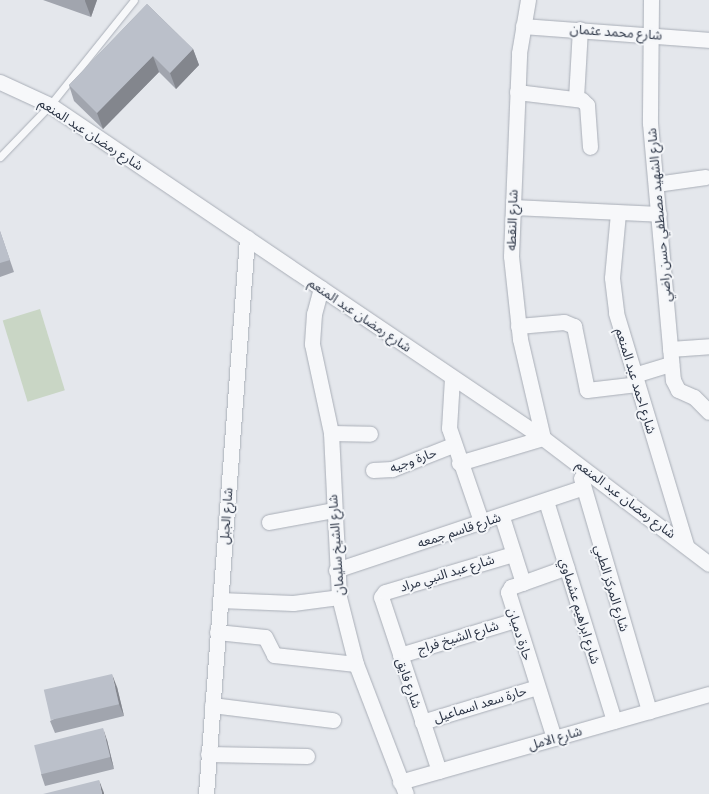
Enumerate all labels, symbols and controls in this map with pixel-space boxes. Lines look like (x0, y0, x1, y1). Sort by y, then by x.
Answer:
street label: شارع محمد عثمان (569, 21, 663, 43)
street label: شارع رمضان عبد المنعم (36, 95, 146, 173)
street label: شارع الشهيد مصطفي حسن راضي (644, 127, 674, 303)
street label: شارع النقطه (503, 189, 521, 251)
street label: شارع رمضان عبد المنعم (306, 275, 414, 355)
street label: شارع احمد عبد المنعم (612, 326, 660, 436)
street label: حارة وجيه (388, 444, 438, 476)
street label: شارع رمضان عبد المنعم (573, 456, 679, 542)
street label: شارع الجبل (216, 487, 236, 545)
street label: شارع الشيخ سليمان (325, 494, 347, 596)
street label: شارع قاسم جمعه (415, 509, 503, 551)
street label: شارع المركز الطبي (591, 543, 633, 633)
street label: شارع عبد النبي مراد (398, 551, 496, 595)
street label: شارع ابراهيم عشماوي (556, 556, 604, 666)
street label: حارة دميان (504, 606, 536, 662)
street label: شارع الشيخ فراج (415, 617, 501, 657)
street label: شارع فايق (393, 656, 425, 710)
street label: حارة سعد اسماعيل (432, 682, 528, 726)
street label: شارع الامل (526, 723, 584, 753)

